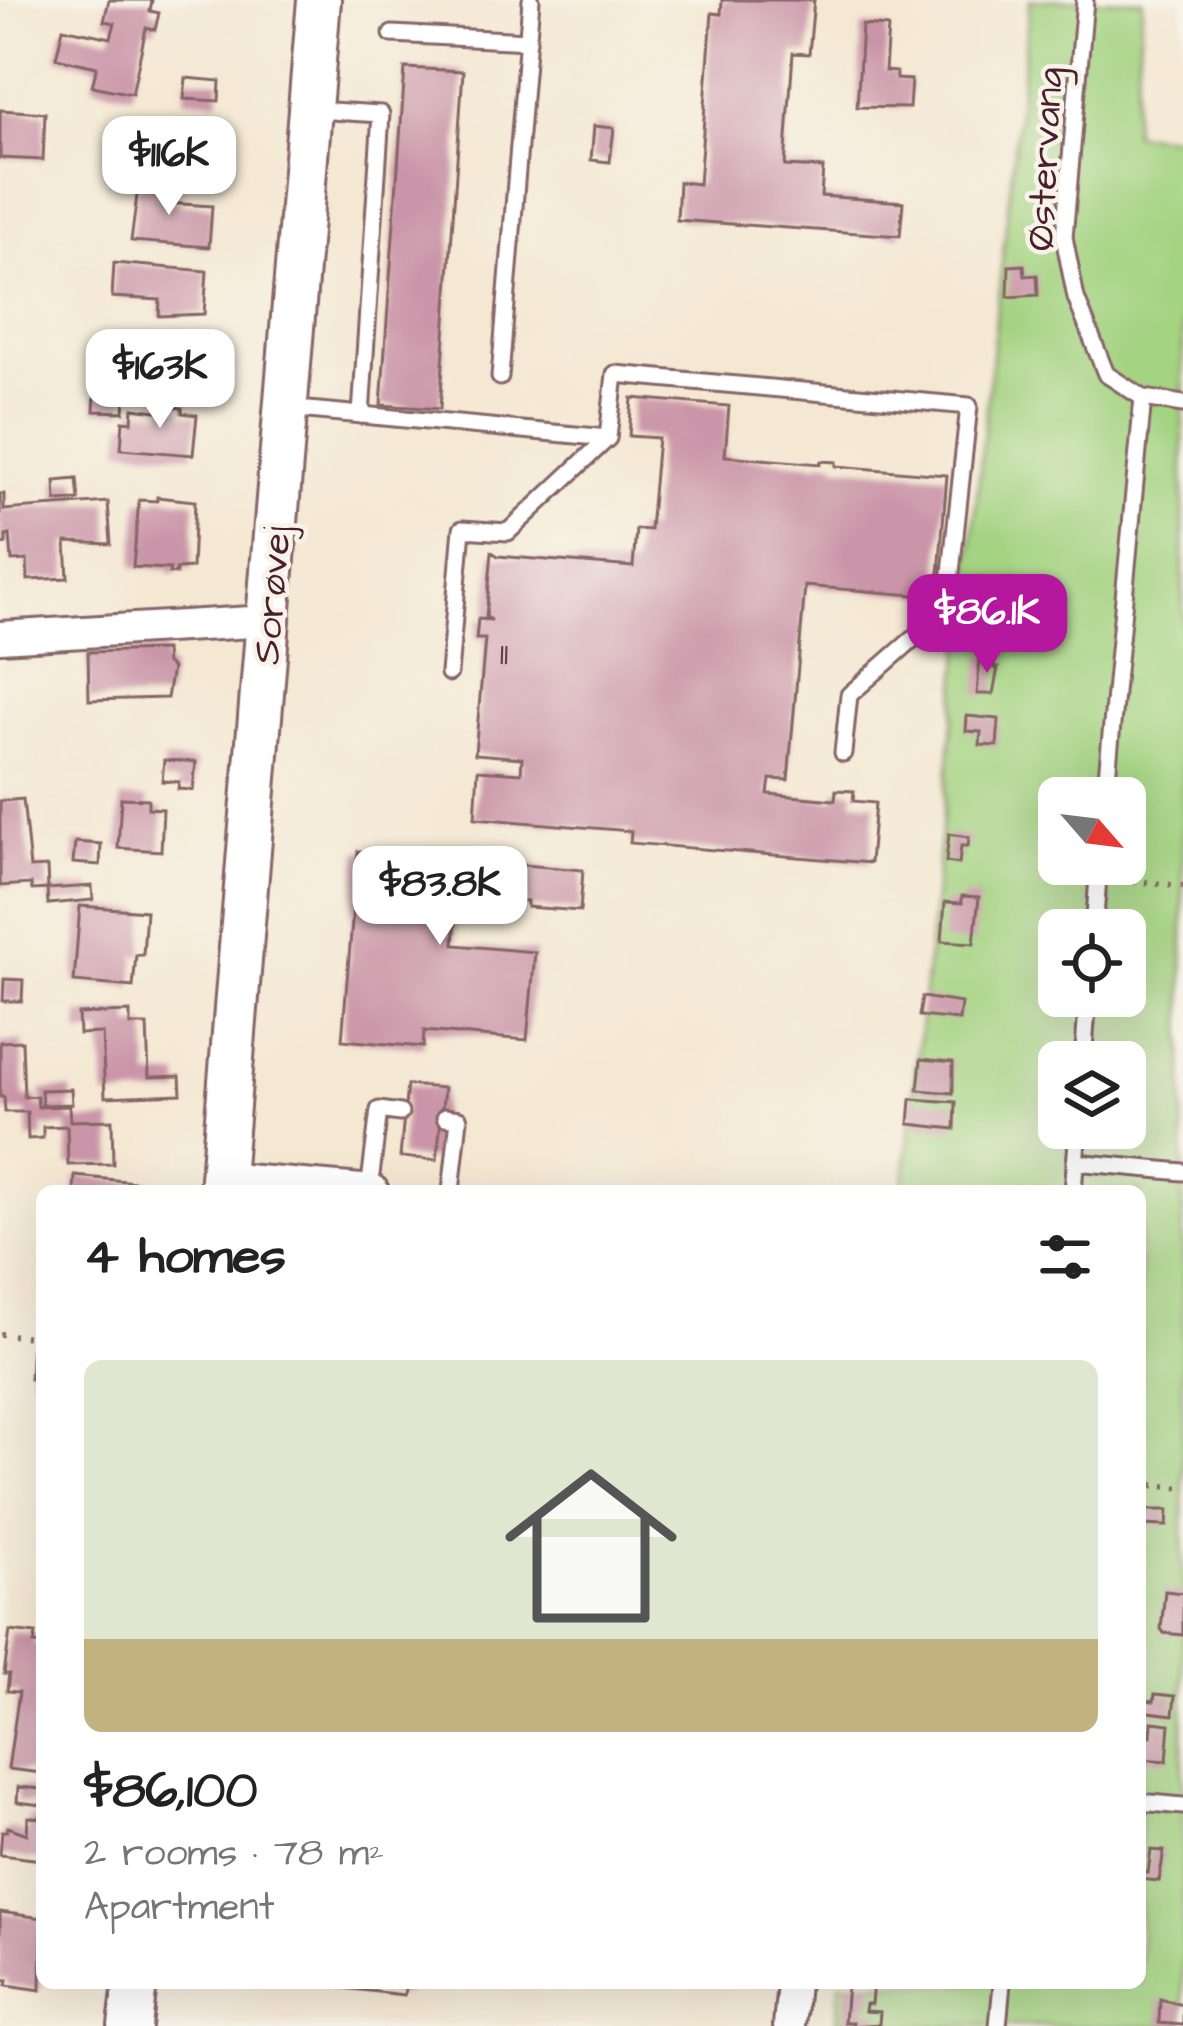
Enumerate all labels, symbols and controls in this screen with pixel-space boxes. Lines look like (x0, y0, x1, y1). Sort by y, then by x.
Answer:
street label: Østervang (1014, 66, 1078, 252)
pin: $116K (85, 116, 253, 218)
text: $116K (129, 128, 209, 182)
pin: $163K (76, 329, 244, 431)
text: $163K (113, 341, 207, 395)
street label: Sorøvej (240, 524, 306, 667)
pin: $86.1K (889, 574, 1085, 676)
text: $86.1K (934, 586, 1040, 640)
house number: 11 (500, 632, 508, 678)
north arrow (1038, 777, 1146, 885)
map controls (1038, 777, 1146, 1149)
pin: $83.8K (342, 846, 538, 948)
text: $83.8K (379, 858, 501, 912)
button: locate (1038, 909, 1146, 1017)
button: layers (1038, 1041, 1146, 1149)
text: 4 homes (84, 1222, 286, 1293)
icon: filters (1032, 1224, 1098, 1290)
icon: home (483, 1438, 699, 1654)
text: $86,100 (84, 1756, 257, 1827)
text: 2 rooms · 78 m² (84, 1827, 384, 1881)
text: Apartment (84, 1881, 275, 1935)

